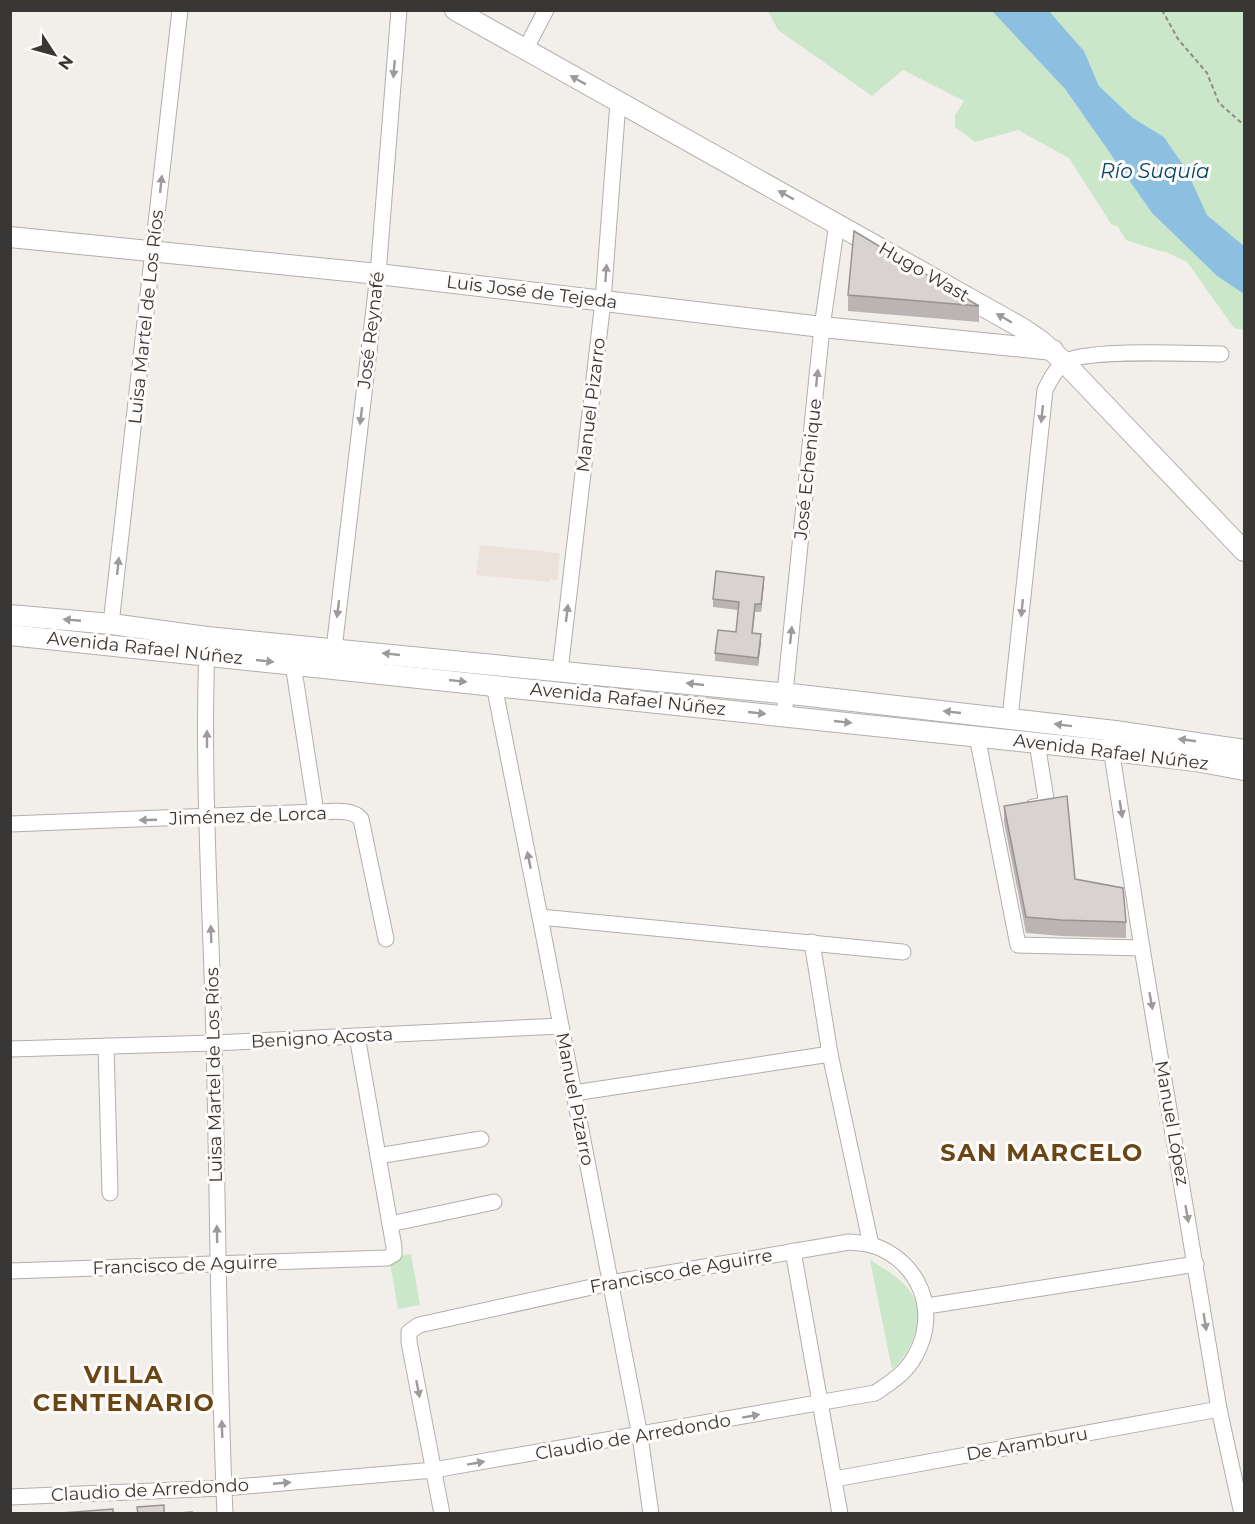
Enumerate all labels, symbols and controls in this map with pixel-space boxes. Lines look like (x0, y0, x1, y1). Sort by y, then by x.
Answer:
north arrow (24, 24, 84, 84)
text: N (54, 52, 77, 73)
one-way arrow (389, 59, 399, 78)
one-way arrow (570, 75, 587, 85)
water label: Río Suquía (1100, 159, 1210, 183)
one-way arrow (156, 175, 166, 194)
one-way arrow (777, 190, 794, 200)
street label: Luisa Martel de Los Ríos (124, 209, 168, 425)
street label: Hugo Wast (875, 237, 973, 307)
one-way arrow (601, 263, 610, 282)
street label: José Reynafé (353, 270, 389, 391)
street label: Luis José de Tejeda (445, 271, 619, 313)
one-way arrow (996, 313, 1013, 323)
street label: Manuel Pizarro (572, 336, 610, 474)
one-way arrow (812, 369, 822, 388)
street label: José Echenique (790, 397, 826, 542)
one-way arrow (1037, 404, 1047, 423)
one-way arrow (356, 406, 366, 425)
one-way arrow (113, 557, 123, 576)
one-way arrow (1017, 598, 1027, 617)
one-way arrow (334, 600, 343, 619)
one-way arrow (562, 603, 572, 622)
one-way arrow (62, 616, 81, 625)
one-way arrow (786, 626, 796, 645)
street label: Avenida Rafael Núñez (46, 627, 244, 669)
one-way arrow (381, 649, 400, 659)
one-way arrow (255, 656, 274, 666)
one-way arrow (449, 677, 468, 686)
street label: Avenida Rafael Núñez (529, 678, 727, 720)
one-way arrow (686, 679, 705, 689)
one-way arrow (942, 707, 961, 717)
one-way arrow (747, 708, 766, 717)
one-way arrow (833, 717, 852, 727)
one-way arrow (1053, 720, 1072, 729)
street label: Avenida Rafael Núñez (1012, 729, 1210, 775)
one-way arrow (202, 730, 211, 749)
one-way arrow (1177, 736, 1196, 745)
one-way arrow (1116, 799, 1125, 818)
street label: Jiménez de Lorca (168, 802, 327, 830)
one-way arrow (139, 815, 158, 824)
one-way arrow (524, 850, 533, 869)
one-way arrow (206, 925, 215, 944)
street label: Luisa Martel de Los Ríos (201, 967, 227, 1183)
one-way arrow (1147, 992, 1156, 1011)
street label: Benigno Acosta (250, 1023, 394, 1053)
street label: Manuel Pizarro (551, 1030, 599, 1168)
street label: Manuel López (1150, 1059, 1194, 1187)
district label: SAN MARCELO (940, 1138, 1144, 1167)
one-way arrow (1183, 1205, 1192, 1224)
one-way arrow (212, 1225, 222, 1244)
street label: Francisco de Aguirre (588, 1244, 774, 1298)
street label: Francisco de Aguirre (92, 1251, 278, 1279)
one-way arrow (1201, 1312, 1210, 1331)
district label: VILLA CENTENARIO (33, 1360, 215, 1417)
one-way arrow (414, 1380, 423, 1399)
street label: Claudio de Arredondo (534, 1409, 732, 1465)
one-way arrow (741, 1411, 760, 1420)
one-way arrow (217, 1420, 227, 1439)
street label: De Aramburu (964, 1422, 1090, 1466)
one-way arrow (466, 1459, 485, 1468)
street label: Claudio de Arredondo (50, 1474, 250, 1506)
one-way arrow (272, 1478, 291, 1488)

